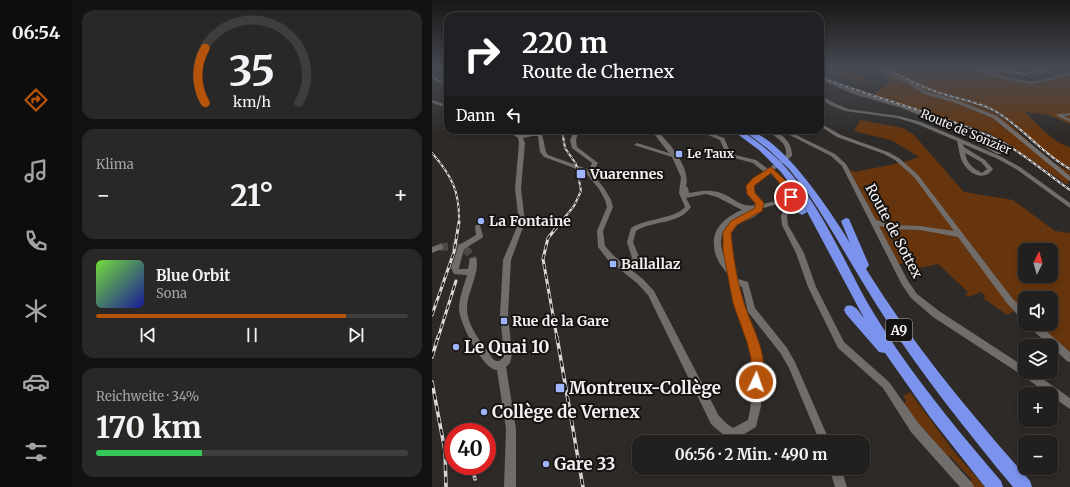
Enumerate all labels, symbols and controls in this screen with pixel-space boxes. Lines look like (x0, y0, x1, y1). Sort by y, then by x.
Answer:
text: 06:54 (12, 21, 60, 44)
text: 220 m (522, 25, 608, 61)
icon: right (456, 28, 508, 80)
text: 35 (229, 44, 275, 96)
text: Route de Chernex (522, 60, 674, 83)
icon: directions (22, 86, 50, 114)
text: km/h (233, 92, 271, 110)
icon: left (503, 104, 525, 126)
text: Dann (456, 106, 495, 125)
street label: Route de Sonzier (919, 106, 1014, 158)
place label: Le Taux (687, 146, 735, 161)
marker: Le Taux (674, 149, 684, 159)
text: Klima (96, 156, 134, 173)
icon: music (22, 157, 50, 185)
place label: Vuarennes (589, 165, 664, 183)
marker: Vuarennes (575, 168, 587, 180)
text: 21° (230, 176, 274, 214)
pin (774, 180, 808, 214)
text: − (96, 181, 111, 209)
text: + (393, 181, 408, 209)
street label: Route de Sottex (862, 181, 927, 282)
icon: arrive (780, 186, 802, 208)
place label: La Fontaine (489, 212, 571, 230)
marker: La Fontaine (476, 216, 486, 226)
icon: phone (22, 227, 50, 255)
north arrow (1018, 243, 1058, 283)
map controls (1018, 243, 1058, 475)
place label: Ballallaz (621, 255, 681, 273)
marker: Ballallaz (608, 259, 618, 269)
text: Blue Orbit (156, 266, 230, 285)
text: Sona (156, 285, 187, 302)
button: sound (1018, 291, 1058, 331)
icon: climate (22, 297, 50, 325)
place label: Rue de la Gare (512, 312, 609, 330)
marker: Rue de la Gare (499, 316, 509, 326)
road number: A9 (886, 319, 912, 341)
icon: previous (137, 324, 159, 346)
icon: pause (241, 324, 263, 346)
icon: next (345, 324, 367, 346)
place label: Le Quai 10 (464, 336, 550, 358)
button: layers (1018, 339, 1058, 379)
marker: Le Quai 10 (451, 342, 461, 352)
position arrow (735, 361, 777, 403)
icon: car (22, 368, 50, 396)
place label: Montreux-Collège (569, 377, 721, 399)
marker: Montreux-Collège (554, 382, 566, 394)
button: + (1018, 387, 1058, 427)
text: Reichweite · 34% (96, 388, 199, 405)
place label: Collège de Vernex (492, 401, 640, 423)
marker: Collège de Vernex (479, 407, 489, 417)
text: 170 km (96, 408, 202, 446)
speed limit sign: 40 (444, 423, 496, 475)
button: − (1018, 435, 1058, 475)
icon: filters (22, 438, 50, 466)
text: 06:56 · 2 Min. · 490 m (675, 445, 827, 464)
place label: Gare 33 (554, 453, 616, 475)
marker: Gare 33 (541, 459, 551, 469)

